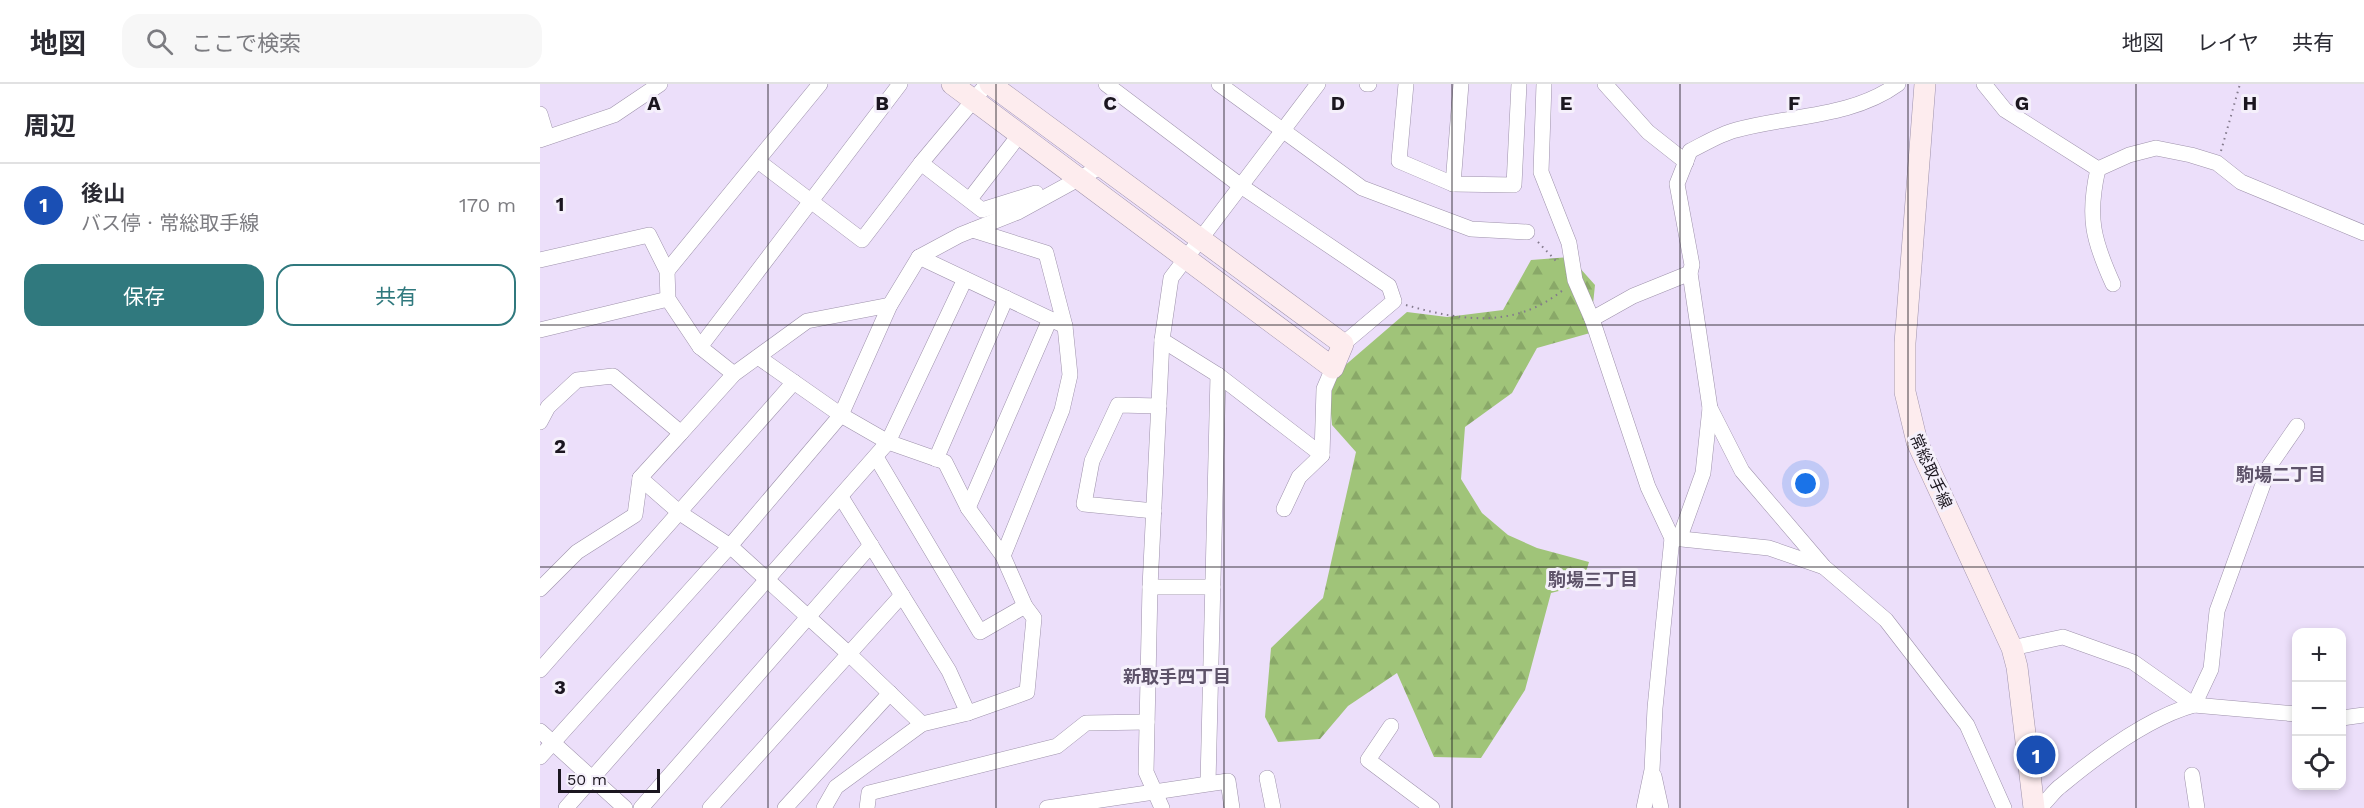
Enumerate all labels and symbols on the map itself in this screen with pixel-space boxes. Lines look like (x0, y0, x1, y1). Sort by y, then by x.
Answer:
text: A (647, 91, 661, 115)
text: B (875, 91, 889, 115)
text: C (1103, 91, 1117, 115)
text: D (1331, 91, 1345, 115)
text: E (1560, 91, 1572, 115)
text: F (1788, 91, 1800, 115)
text: G (2015, 91, 2029, 115)
text: H (2243, 91, 2257, 115)
text: 1 (556, 192, 564, 216)
street label: 常総取手線 (1906, 431, 1956, 511)
text: 2 (554, 434, 566, 458)
district label: 駒場二丁目 (2236, 464, 2326, 485)
your location (1791, 469, 1820, 498)
district label: 駒場三丁目 (1548, 569, 1638, 590)
district label: 新取手四丁目 (1123, 666, 1231, 687)
text: 3 (554, 675, 566, 699)
pin: 1 (2016, 732, 2056, 778)
scale bar (558, 766, 660, 794)

